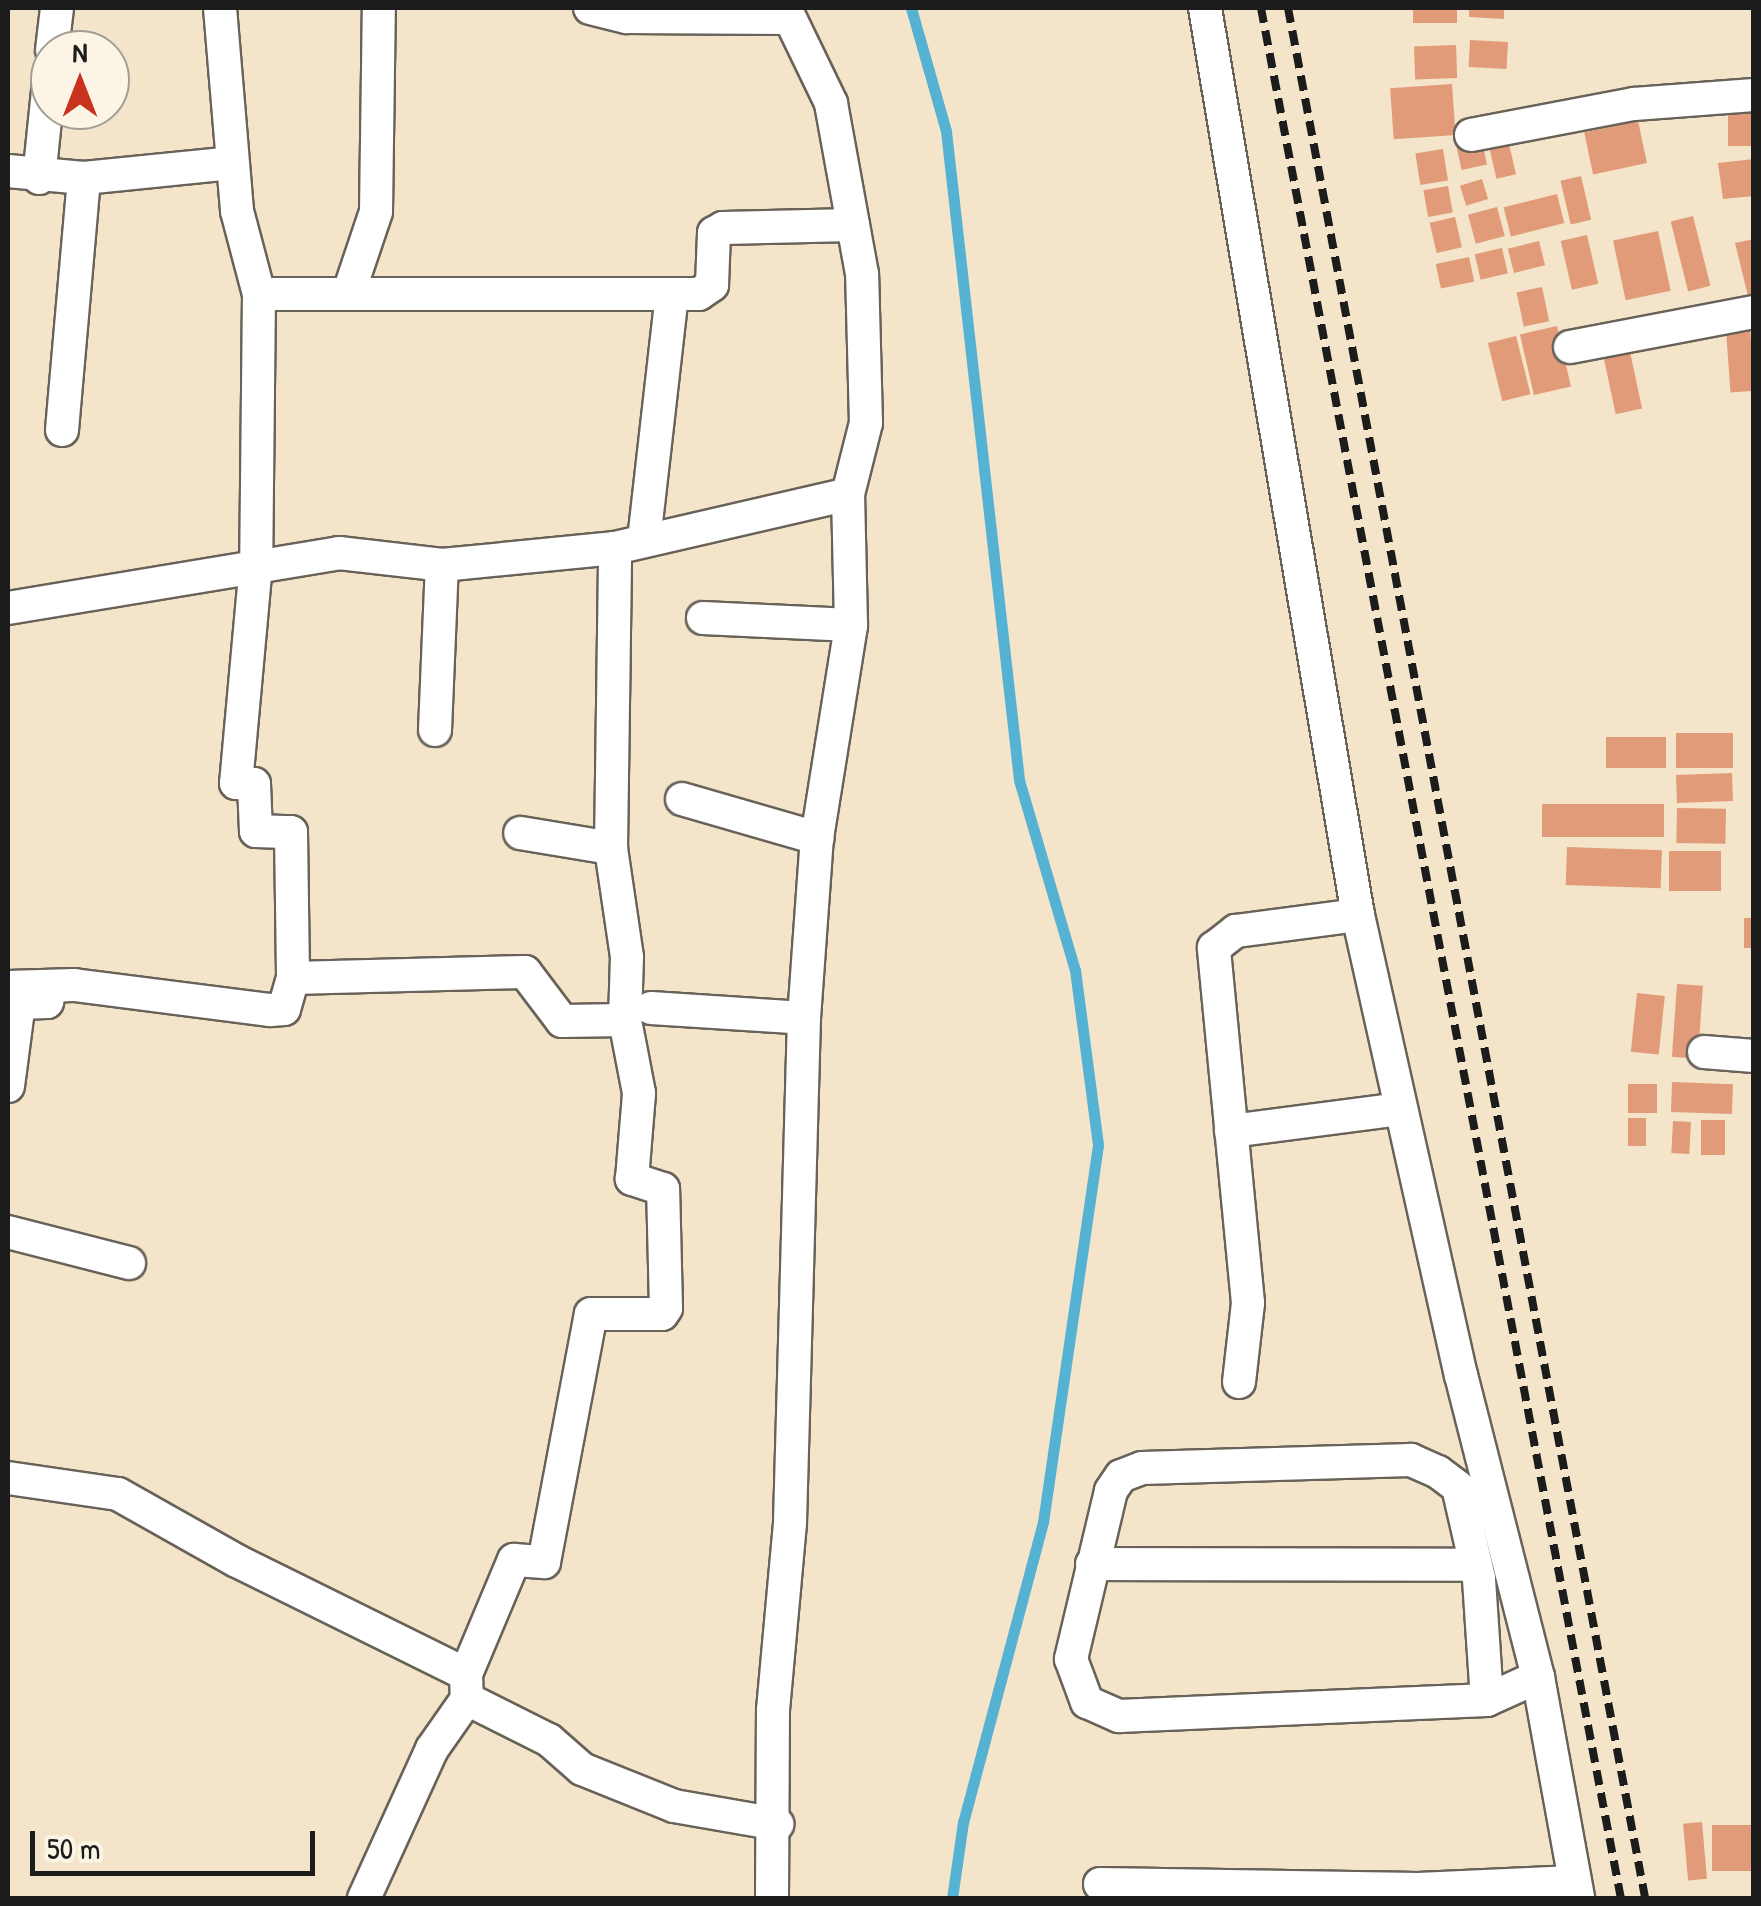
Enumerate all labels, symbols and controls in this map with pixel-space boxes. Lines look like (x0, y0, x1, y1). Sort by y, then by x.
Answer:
north arrow (30, 30, 130, 130)
text: N (73, 33, 87, 71)
scale bar (35, 1811, 320, 1873)
text: 50 m (47, 1828, 100, 1868)

